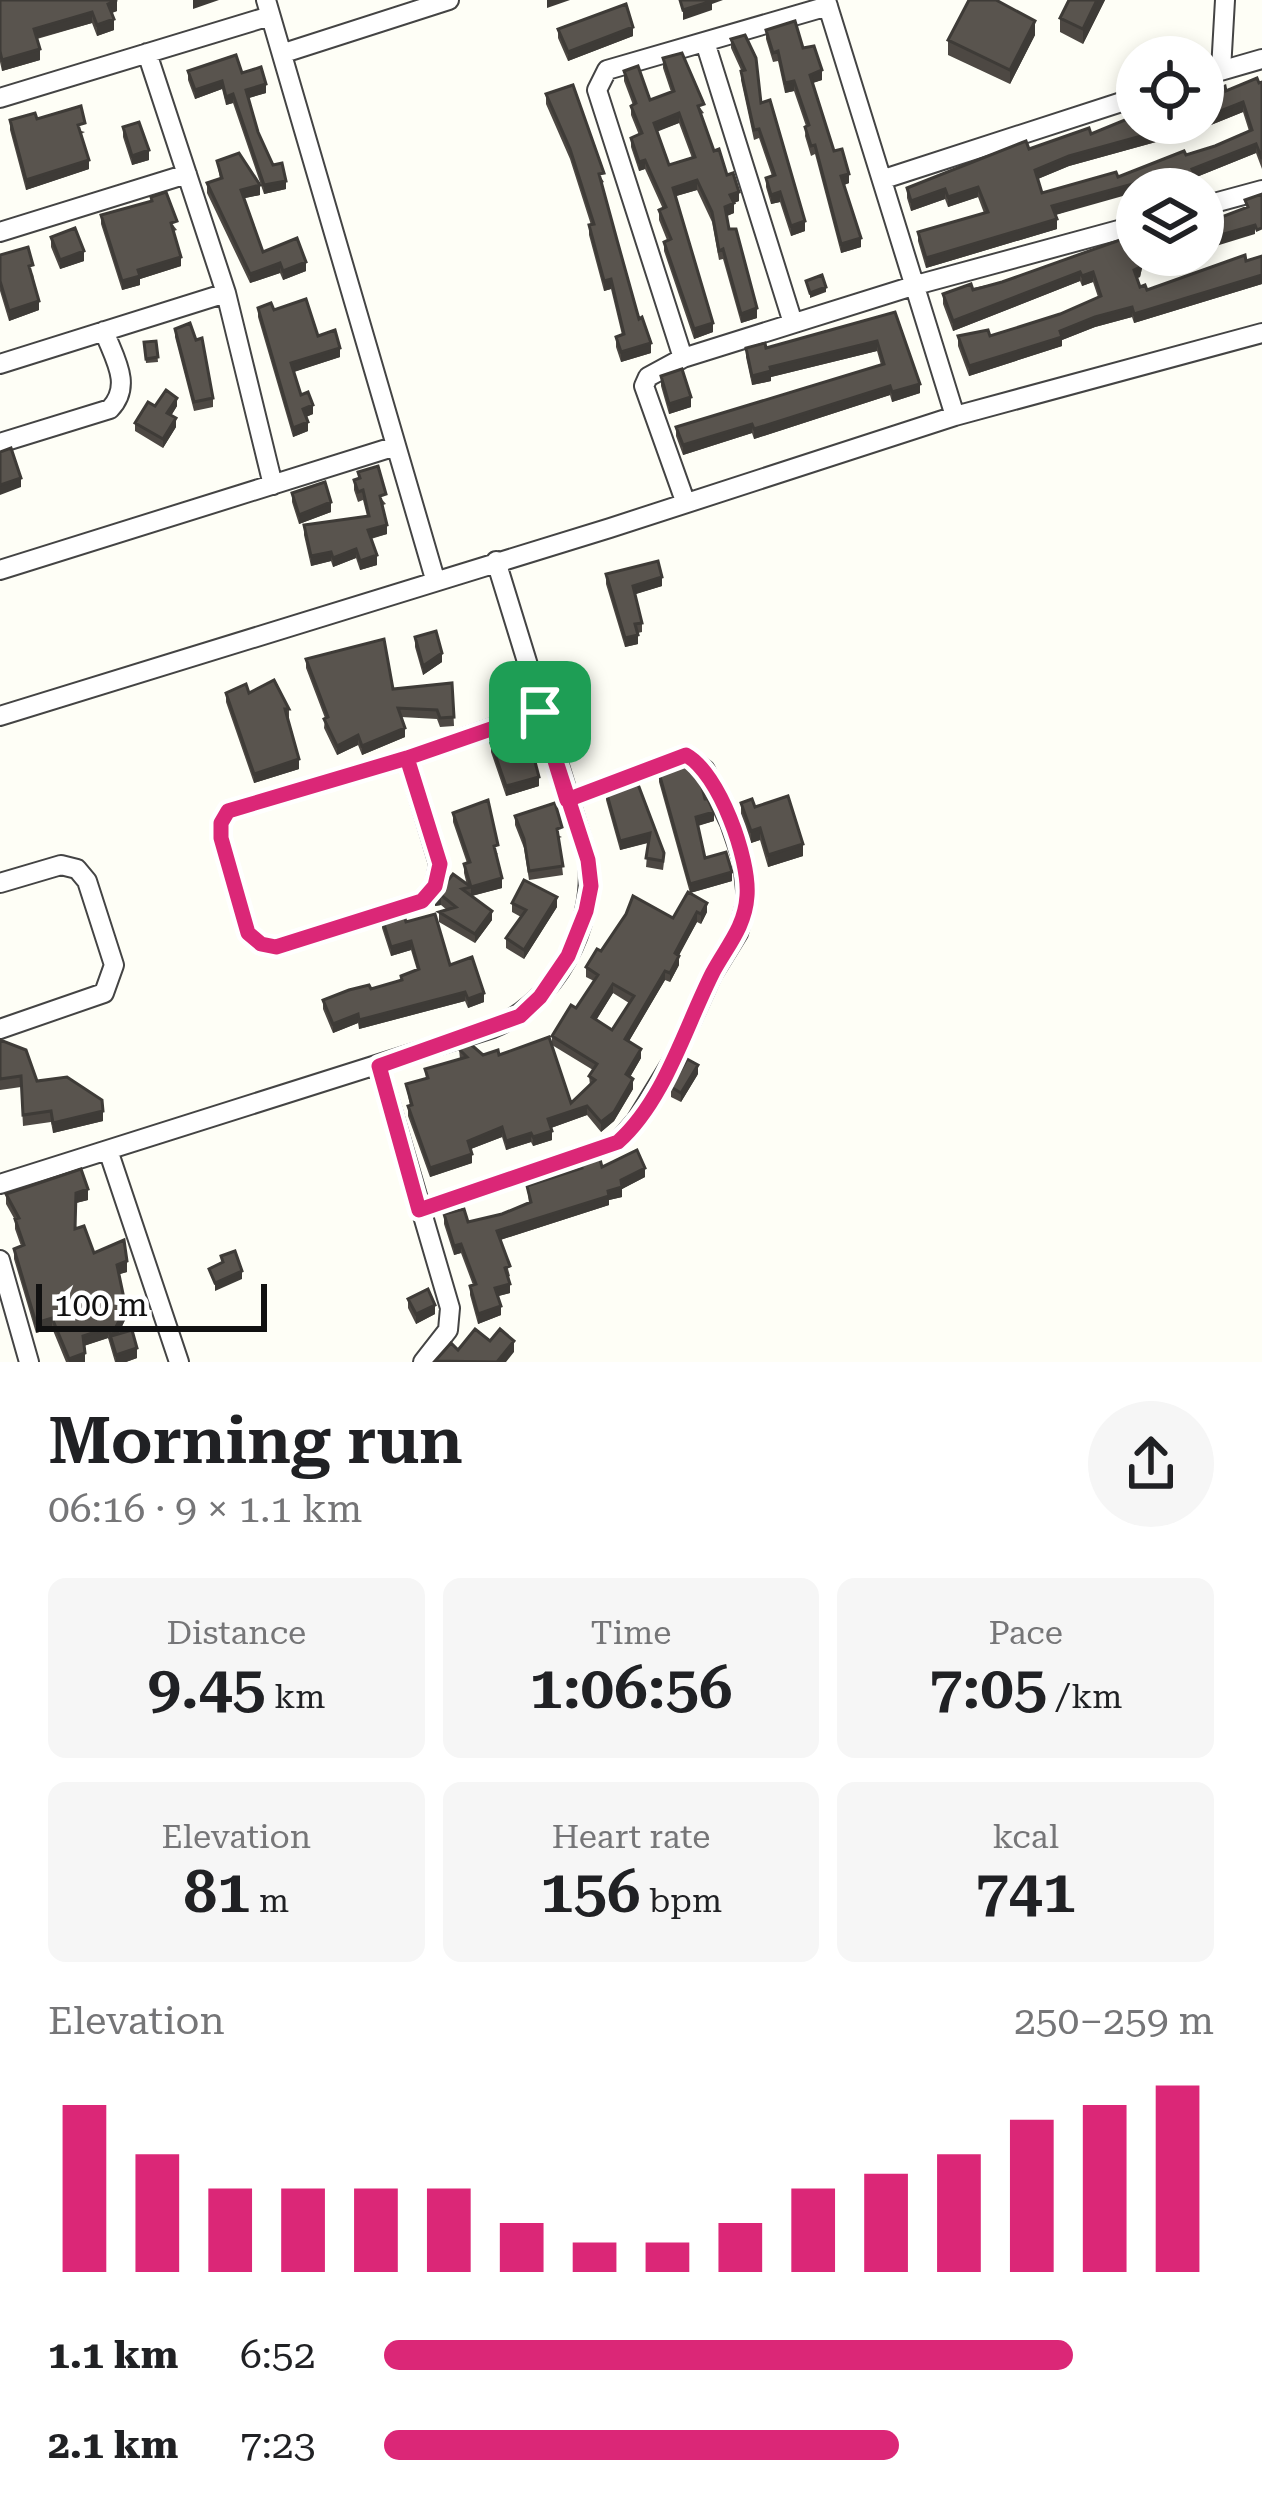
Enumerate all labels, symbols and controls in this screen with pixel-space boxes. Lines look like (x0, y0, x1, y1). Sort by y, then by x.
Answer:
map controls (1116, 36, 1224, 276)
button: locate (1116, 36, 1224, 144)
button: layers (1116, 168, 1224, 276)
pin (489, 661, 591, 763)
icon: arrive (507, 679, 573, 745)
scale bar (36, 1278, 267, 1331)
text: 100 m (54, 1285, 148, 1324)
button: share (1088, 1401, 1214, 1527)
text: Morning run (48, 1402, 463, 1479)
text: 06:16 · 9 × 1.1 km (48, 1486, 362, 1532)
text: Distance (166, 1613, 306, 1652)
text: Time (591, 1613, 671, 1652)
text: Pace (988, 1613, 1063, 1652)
text: 9.45 (147, 1652, 266, 1723)
text: 1:06:56 (529, 1652, 733, 1723)
text: 7:05 (929, 1652, 1047, 1723)
text: km (266, 1677, 325, 1716)
text: /km (1047, 1677, 1122, 1716)
text: Elevation (162, 1817, 311, 1856)
text: Heart rate (552, 1817, 710, 1856)
text: kcal (992, 1817, 1059, 1856)
text: 81 (184, 1856, 251, 1927)
text: 156 (540, 1856, 641, 1927)
text: 741 (975, 1856, 1076, 1927)
text: m (251, 1881, 289, 1920)
text: bpm (641, 1881, 722, 1920)
text: Elevation (48, 1998, 225, 2044)
text: 250–259 m (1014, 1998, 1214, 2044)
text: 1.1 km (48, 2332, 178, 2378)
text: 6:52 (240, 2332, 316, 2378)
text: 2.1 km (48, 2422, 178, 2468)
text: 7:23 (240, 2422, 316, 2468)

